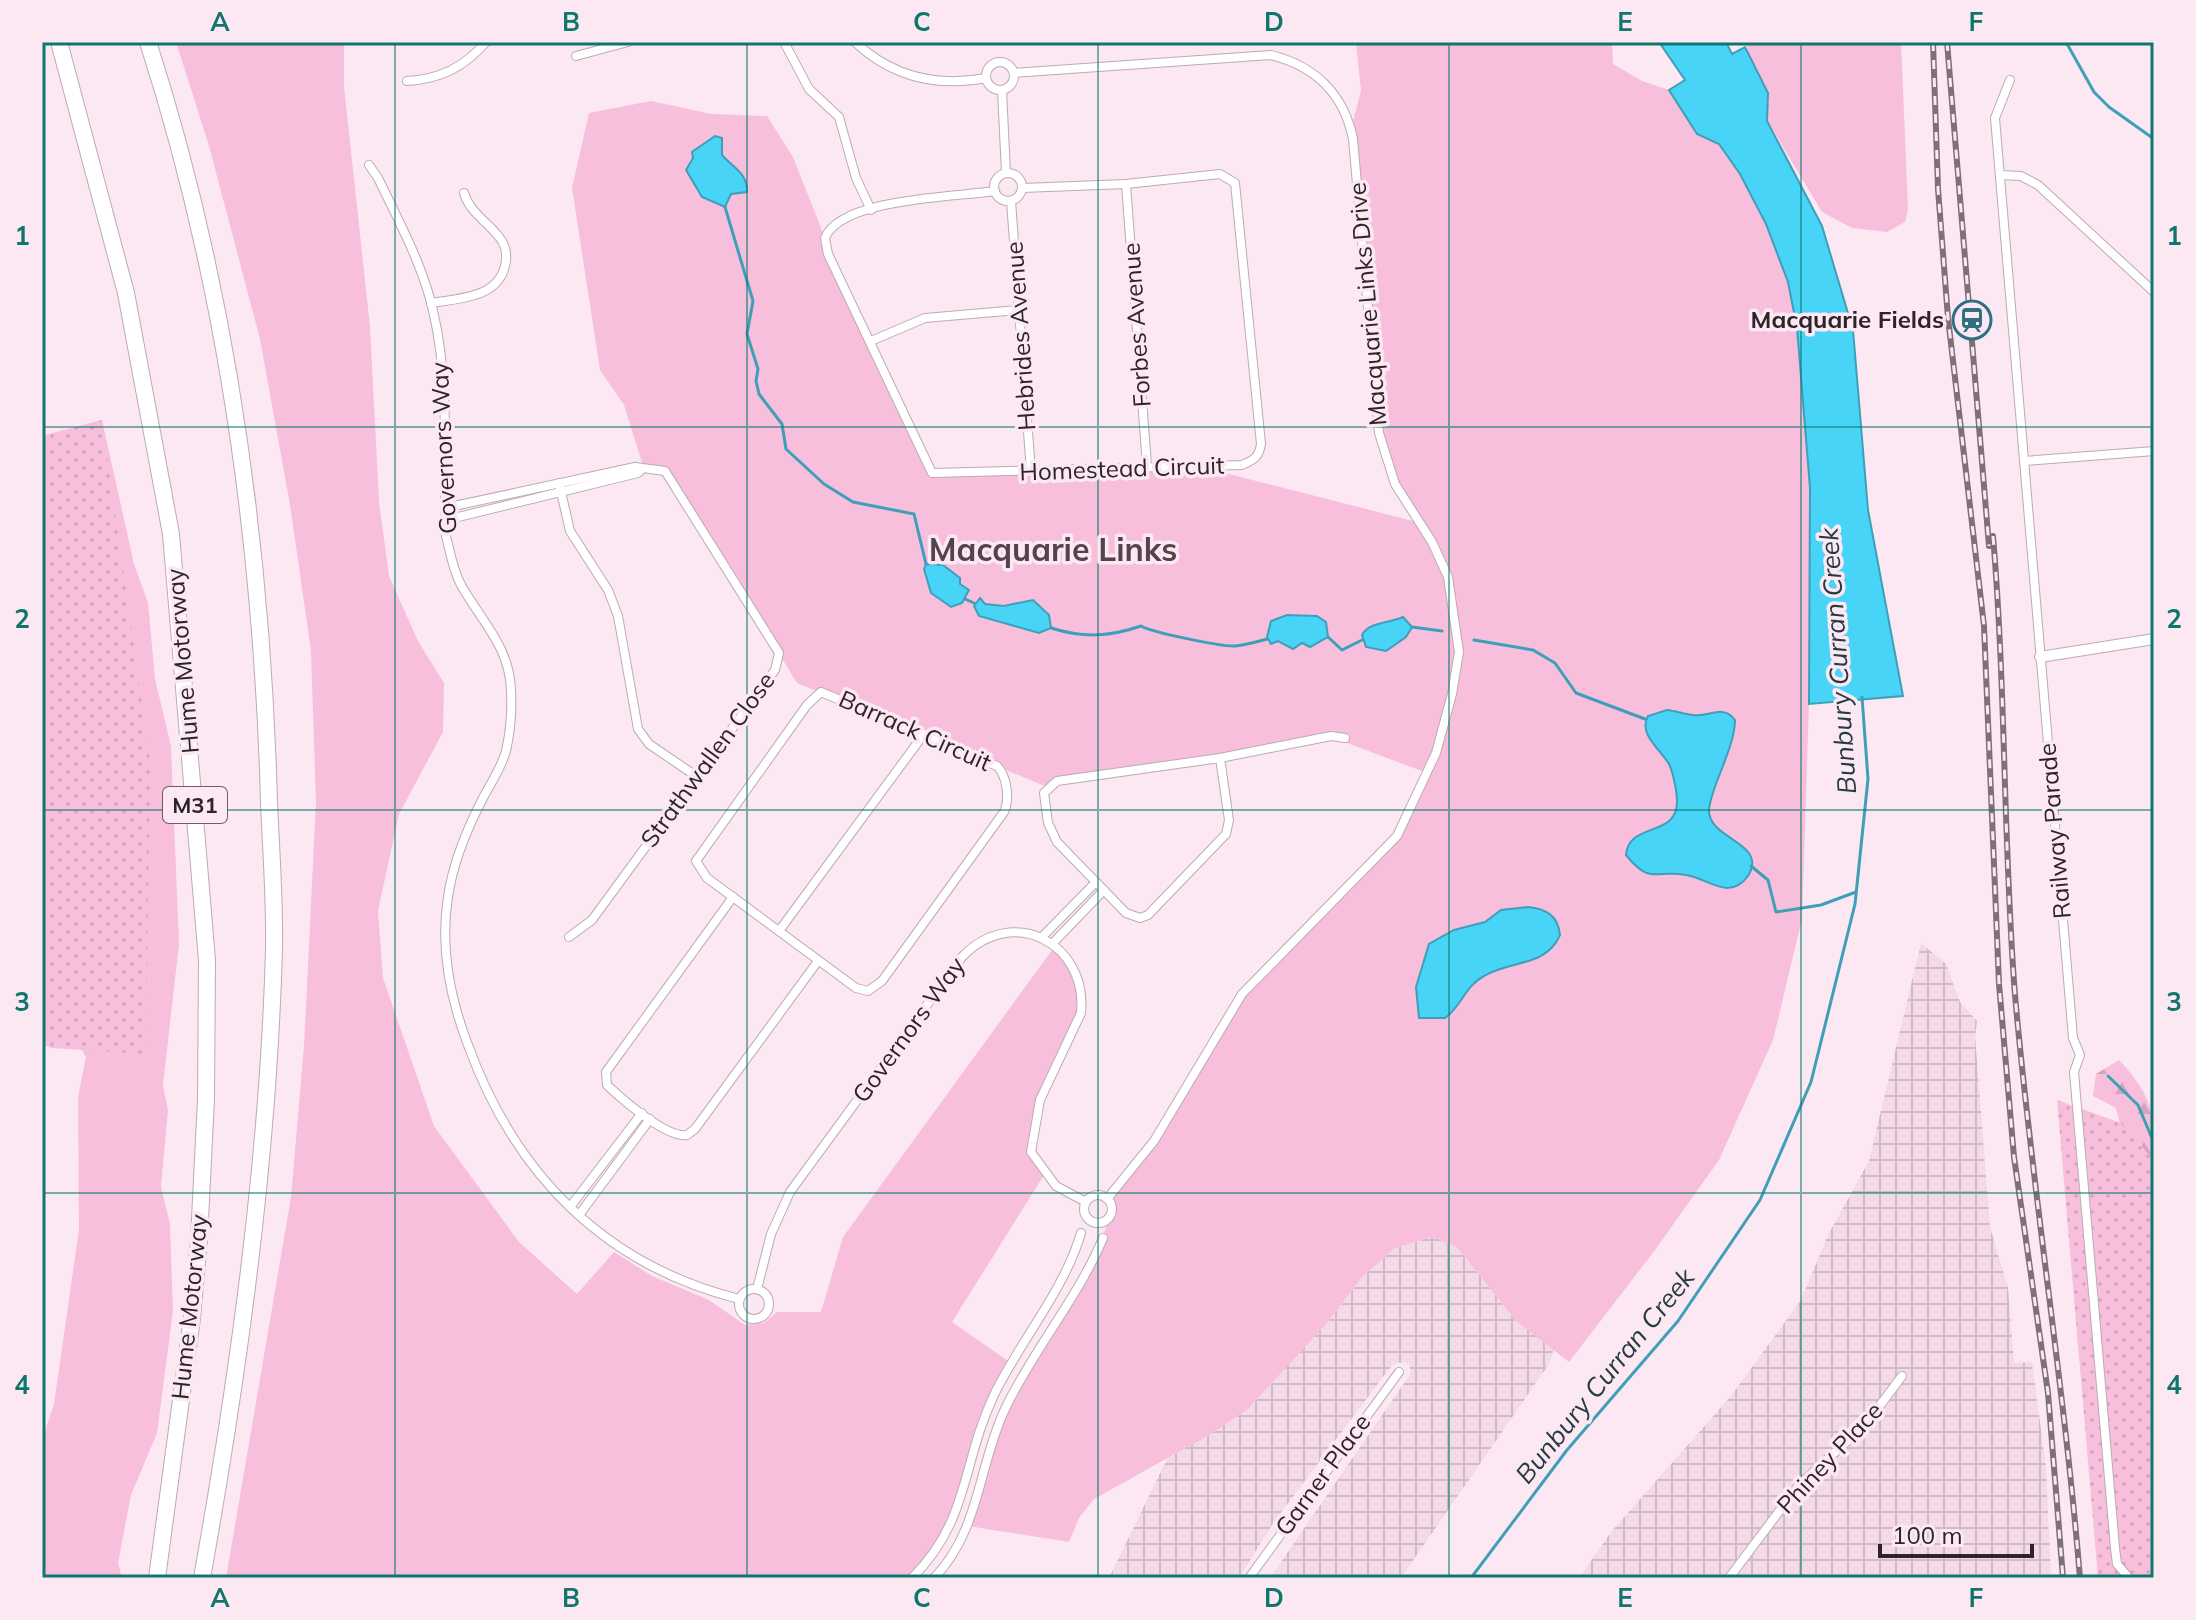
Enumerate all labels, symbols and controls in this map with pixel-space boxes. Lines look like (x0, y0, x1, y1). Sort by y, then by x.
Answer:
text: A (210, 5, 230, 38)
text: B (562, 5, 580, 38)
text: C (913, 5, 931, 38)
text: D (1264, 5, 1284, 38)
text: E (1617, 5, 1633, 38)
text: F (1969, 5, 1984, 38)
street label: Macquarie Links Drive (1341, 181, 1393, 427)
text: 1 (14, 219, 30, 252)
text: 1 (2166, 219, 2182, 252)
street label: Hebrides Avenue (998, 241, 1042, 432)
street label: Forbes Avenue (1115, 242, 1157, 408)
station icon: Macquarie Fields (1951, 299, 1993, 341)
place label: Macquarie Fields (1751, 304, 1944, 334)
street label: Governors Way (424, 361, 462, 535)
street label: Homestead Circuit (1019, 449, 1225, 487)
water label: Bunbury Curran Creek (1812, 526, 1863, 795)
district label: Macquarie Links (929, 529, 1177, 569)
street label: Hume Motorway (159, 567, 205, 755)
text: 2 (14, 602, 30, 635)
text: 2 (2166, 602, 2182, 635)
street label: Strathwallen Close (634, 666, 781, 853)
street label: Barrack Circuit (835, 683, 996, 777)
street label: Railway Parade (2031, 742, 2077, 920)
road number: M31 (163, 787, 227, 823)
street label: Governors Way (845, 951, 971, 1108)
text: 3 (14, 985, 30, 1018)
text: 3 (2166, 985, 2182, 1018)
street label: Hume Motorway (164, 1213, 214, 1401)
water label: Bunbury Curran Creek (1508, 1261, 1702, 1490)
text: 4 (14, 1368, 30, 1401)
text: 4 (2166, 1368, 2182, 1401)
street label: Phiney Place (1770, 1395, 1889, 1519)
street label: Garner Place (1268, 1408, 1376, 1541)
scale bar (1880, 1508, 2032, 1558)
text: 100 m (1892, 1520, 1963, 1550)
text: A (210, 1581, 230, 1614)
text: B (562, 1581, 580, 1614)
text: C (913, 1581, 931, 1614)
text: D (1264, 1581, 1284, 1614)
text: E (1617, 1581, 1633, 1614)
text: F (1969, 1581, 1984, 1614)

